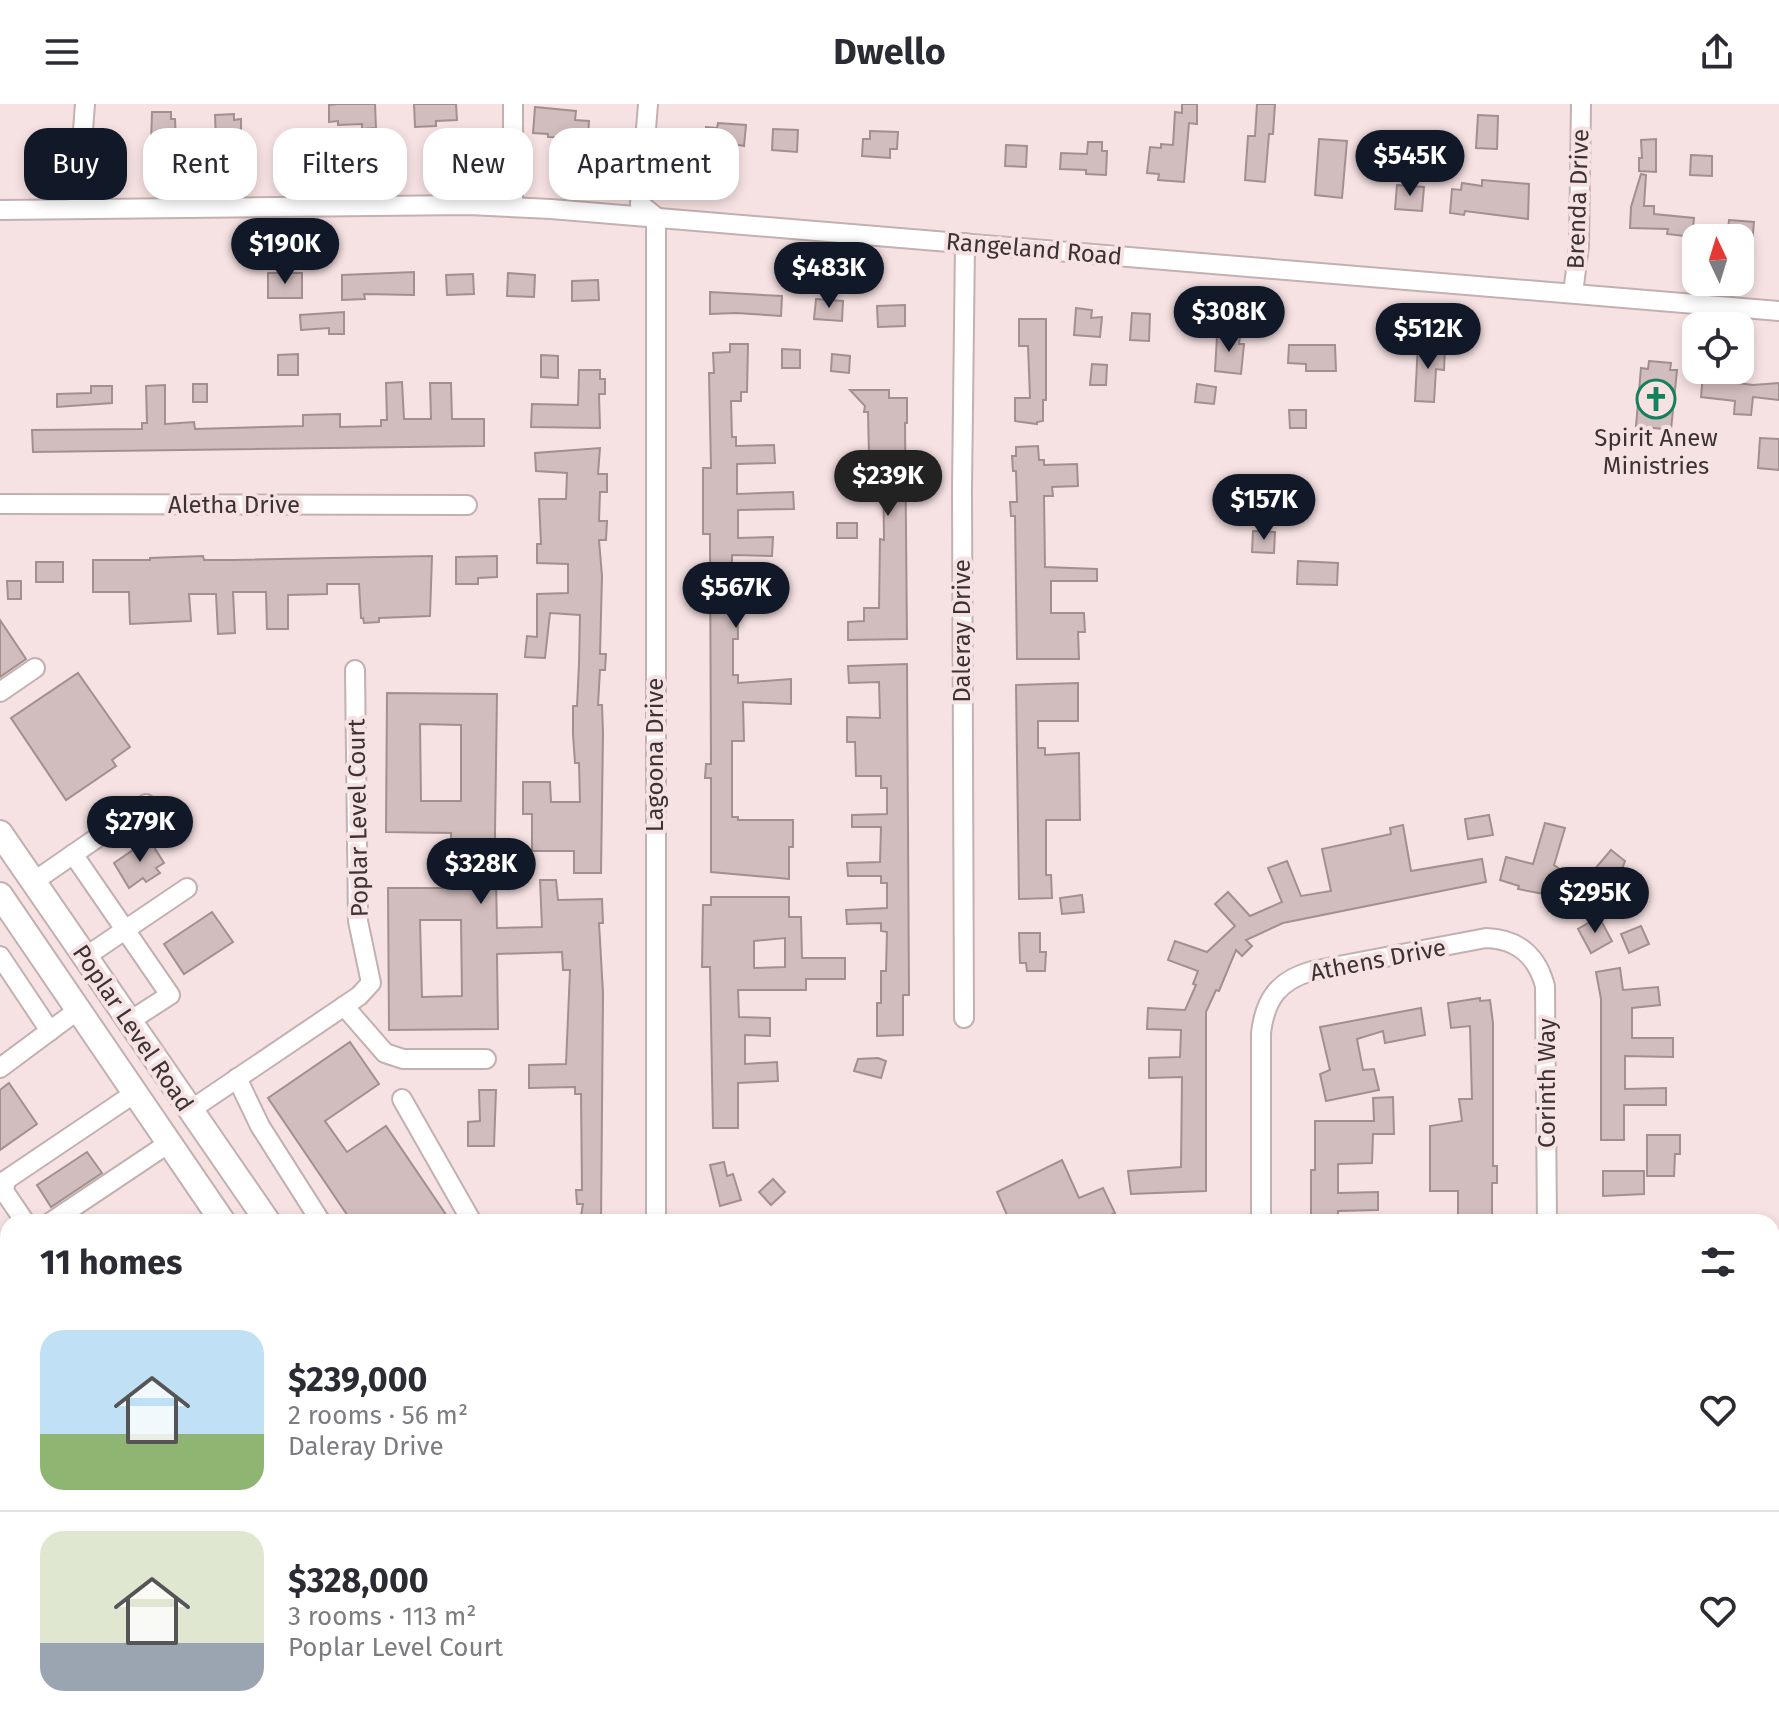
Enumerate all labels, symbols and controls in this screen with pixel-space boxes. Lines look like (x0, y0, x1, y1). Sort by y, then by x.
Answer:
icon: menu (40, 30, 84, 74)
text: Dwello (833, 30, 946, 74)
icon: share (1695, 30, 1739, 74)
chip: Buy (24, 128, 127, 200)
chip: Rent (143, 128, 257, 200)
chip: Filters (273, 128, 407, 200)
chip: New (423, 128, 533, 200)
chip: Apartment (549, 128, 739, 200)
street label: Brenda Drive (1562, 128, 1594, 270)
pin: $545K (1354, 130, 1466, 198)
text: $545K (1373, 140, 1447, 171)
pin: $190K (229, 218, 341, 286)
north arrow (1682, 224, 1754, 296)
map controls (1682, 224, 1754, 384)
street label: Rangeland Road (945, 227, 1123, 271)
text: $190K (249, 228, 321, 259)
pin: $483K (773, 242, 885, 310)
text: $483K (792, 252, 866, 283)
pin: $308K (1173, 286, 1285, 354)
text: $308K (1192, 296, 1266, 327)
pin: $512K (1372, 303, 1484, 371)
button: locate (1682, 312, 1754, 384)
text: $512K (1394, 313, 1462, 344)
church icon: Spirit Anew Ministries (1635, 378, 1677, 420)
place label: Spirit Anew Ministries (1594, 424, 1718, 480)
pin: $239K (832, 450, 944, 518)
text: $239K (852, 460, 924, 491)
pin: $157K (1208, 474, 1320, 542)
text: $157K (1230, 484, 1298, 515)
street label: Aletha Drive (168, 491, 300, 519)
street label: Daleray Drive (948, 559, 976, 703)
pin: $567K (680, 562, 792, 630)
text: $567K (701, 572, 771, 603)
street label: Lagoona Drive (641, 678, 669, 832)
street label: Poplar Level Court (342, 718, 374, 917)
pin: $279K (84, 796, 196, 864)
text: $279K (105, 806, 175, 837)
pin: $328K (425, 838, 537, 906)
text: $328K (445, 848, 517, 879)
pin: $295K (1539, 867, 1651, 935)
text: $295K (1559, 877, 1631, 908)
street label: Athens Drive (1308, 933, 1448, 987)
street label: Poplar Level Road (67, 939, 199, 1117)
street label: Corinth Way (1533, 1018, 1561, 1148)
icon: filters (1696, 1240, 1740, 1284)
text: 11 homes (40, 1242, 182, 1283)
text: $239,000 (288, 1359, 427, 1400)
icon: home (104, 1362, 200, 1458)
icon: heart (1696, 1388, 1740, 1432)
text: 2 rooms · 56 m² (288, 1400, 468, 1431)
text: Daleray Drive (288, 1431, 444, 1462)
text: $328,000 (288, 1560, 429, 1601)
icon: home (104, 1563, 200, 1659)
icon: heart (1696, 1589, 1740, 1633)
text: 3 rooms · 113 m² (288, 1601, 477, 1632)
text: Poplar Level Court (288, 1632, 503, 1663)

